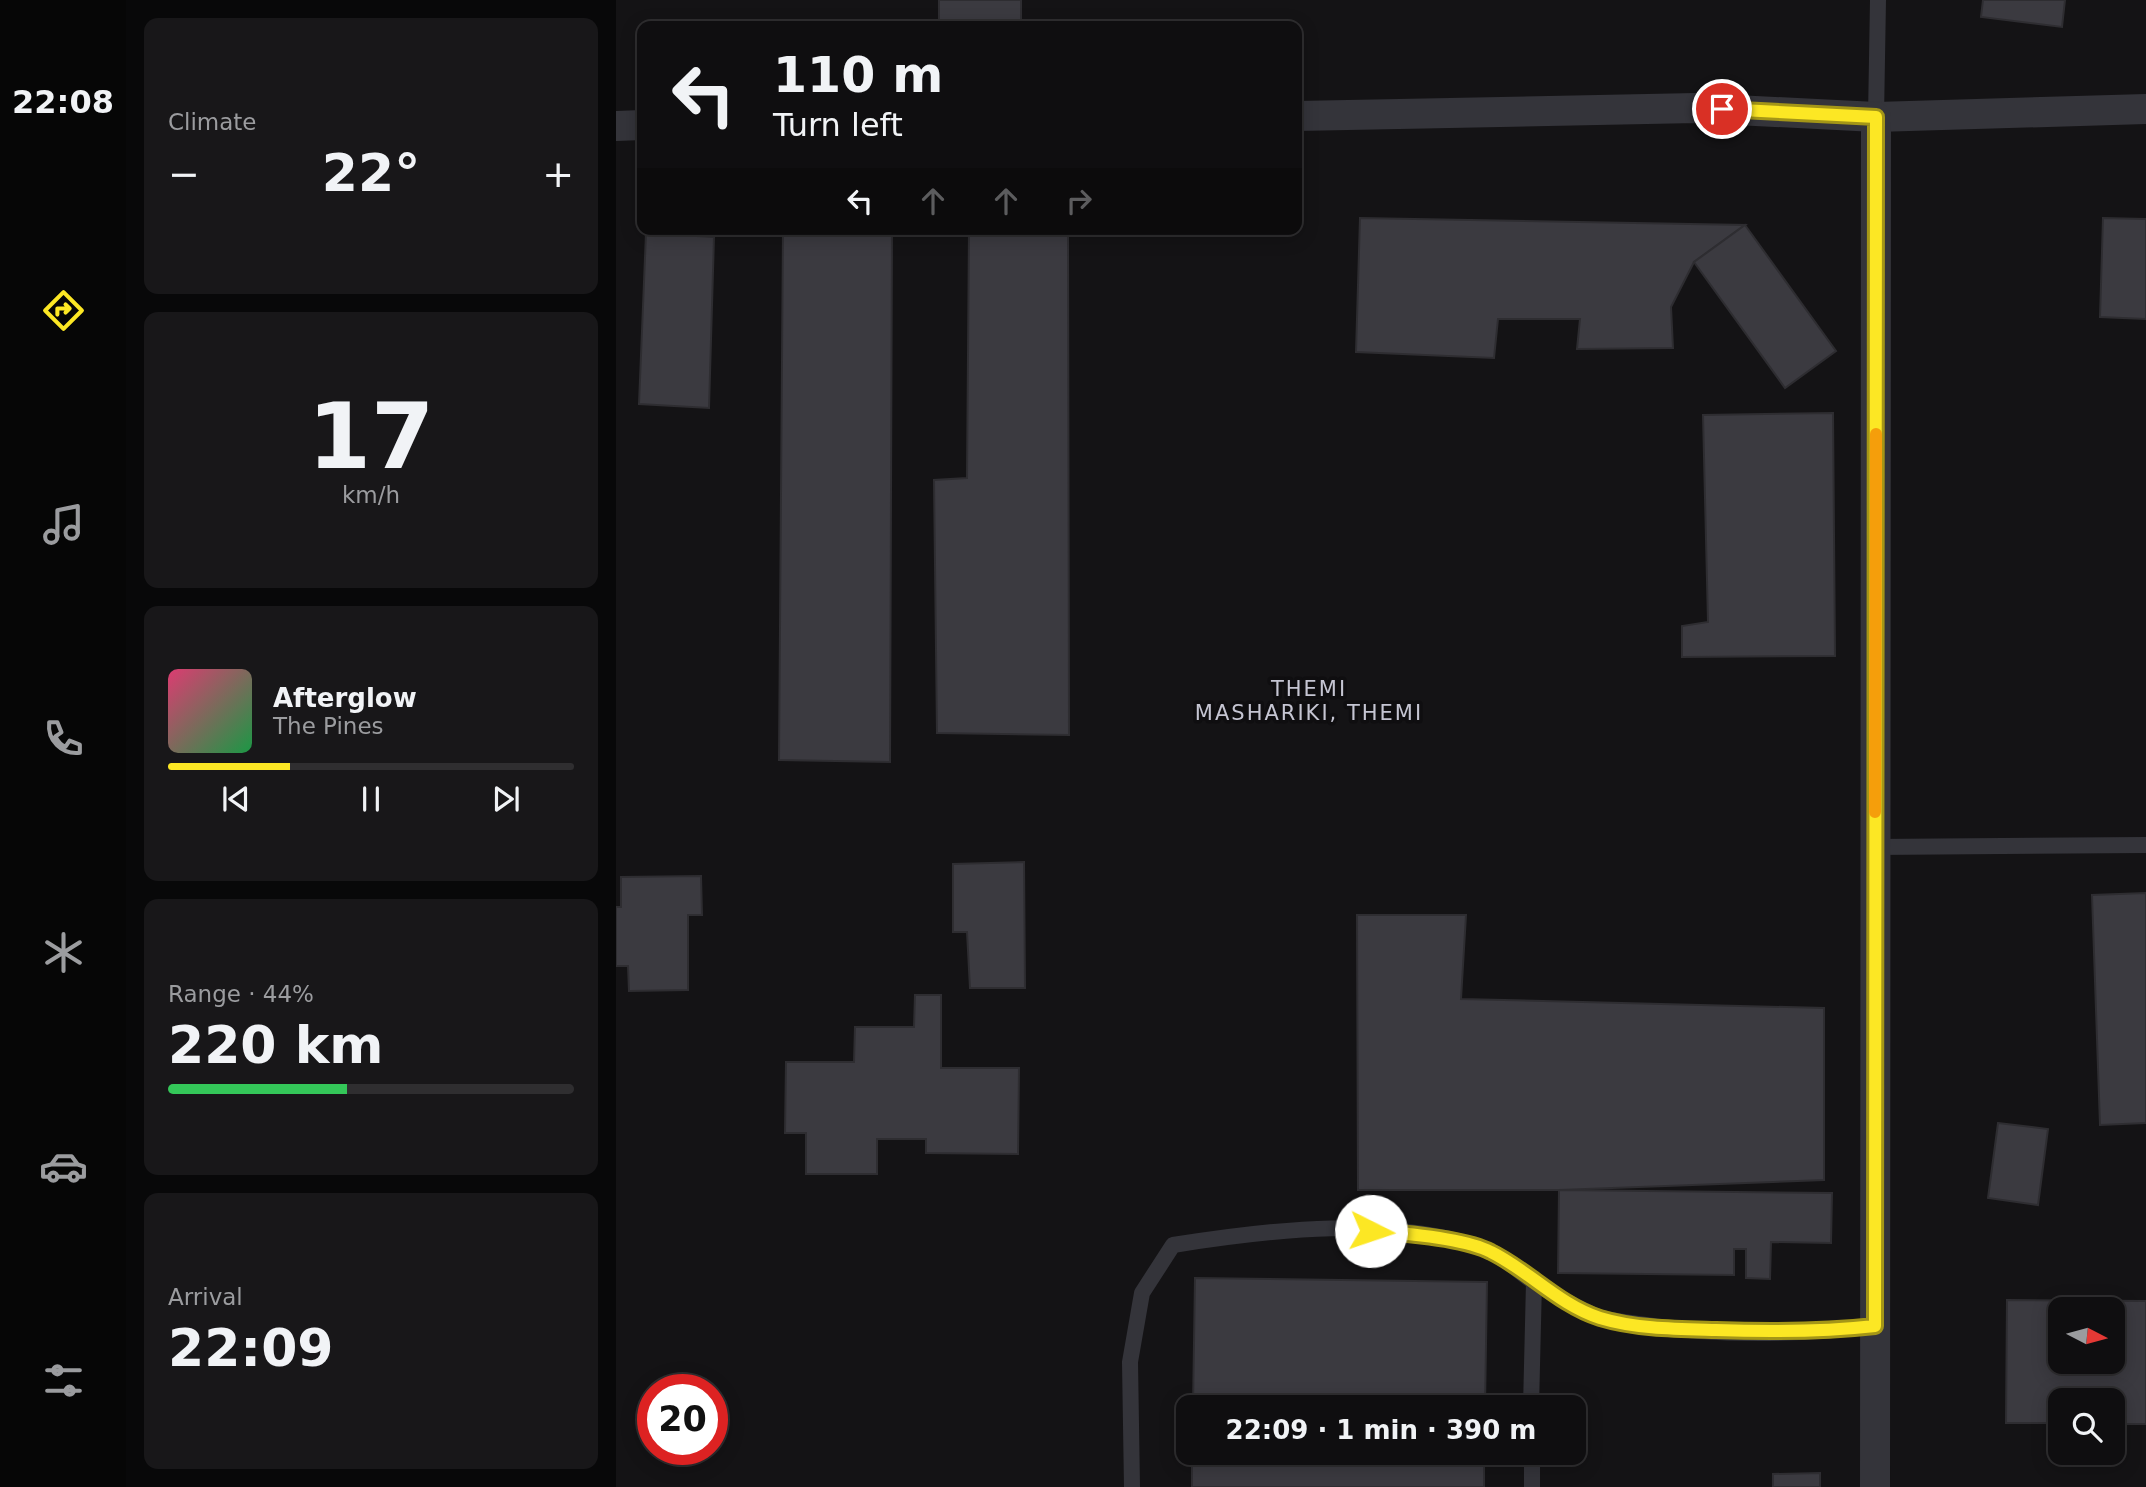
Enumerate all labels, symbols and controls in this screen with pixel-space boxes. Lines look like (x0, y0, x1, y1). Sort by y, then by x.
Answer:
text: 110 m (773, 47, 943, 104)
icon: left (658, 49, 749, 140)
pin (1692, 79, 1752, 139)
text: 22:08 (12, 83, 114, 121)
icon: arrive (1703, 90, 1741, 128)
text: Turn left (773, 106, 903, 144)
text: Climate (168, 109, 257, 135)
text: 22° (322, 143, 420, 203)
text: − (168, 152, 200, 196)
text: + (542, 152, 574, 196)
icon: left (841, 182, 879, 220)
icon: ahead (914, 182, 952, 220)
icon: ahead (987, 182, 1025, 220)
icon: right (1060, 182, 1098, 220)
icon: directions (39, 286, 88, 335)
text: 17 (308, 384, 434, 489)
text: km/h (342, 482, 400, 508)
icon: music (39, 500, 88, 549)
district label: THEMI MASHARIKI, THEMI (1195, 677, 1423, 725)
text: Afterglow (273, 683, 417, 713)
text: The Pines (273, 713, 384, 739)
icon: phone (39, 714, 88, 763)
icon: previous (217, 780, 255, 818)
icon: pause (352, 780, 390, 818)
icon: next (487, 780, 525, 818)
icon: climate (39, 928, 88, 977)
text: Range · 44% (168, 981, 314, 1007)
text: 220 km (168, 1015, 383, 1075)
icon: car (39, 1142, 88, 1191)
position arrow (1334, 1194, 1408, 1268)
text: Arrival (168, 1284, 243, 1310)
north arrow (2048, 1297, 2124, 1374)
map controls (2048, 1297, 2125, 1465)
text: 22:09 (168, 1318, 334, 1378)
icon: filters (39, 1356, 88, 1405)
speed limit sign: 20 (637, 1374, 728, 1465)
button: search (2048, 1388, 2125, 1465)
text: 22:09 · 1 min · 390 m (1226, 1415, 1536, 1445)

